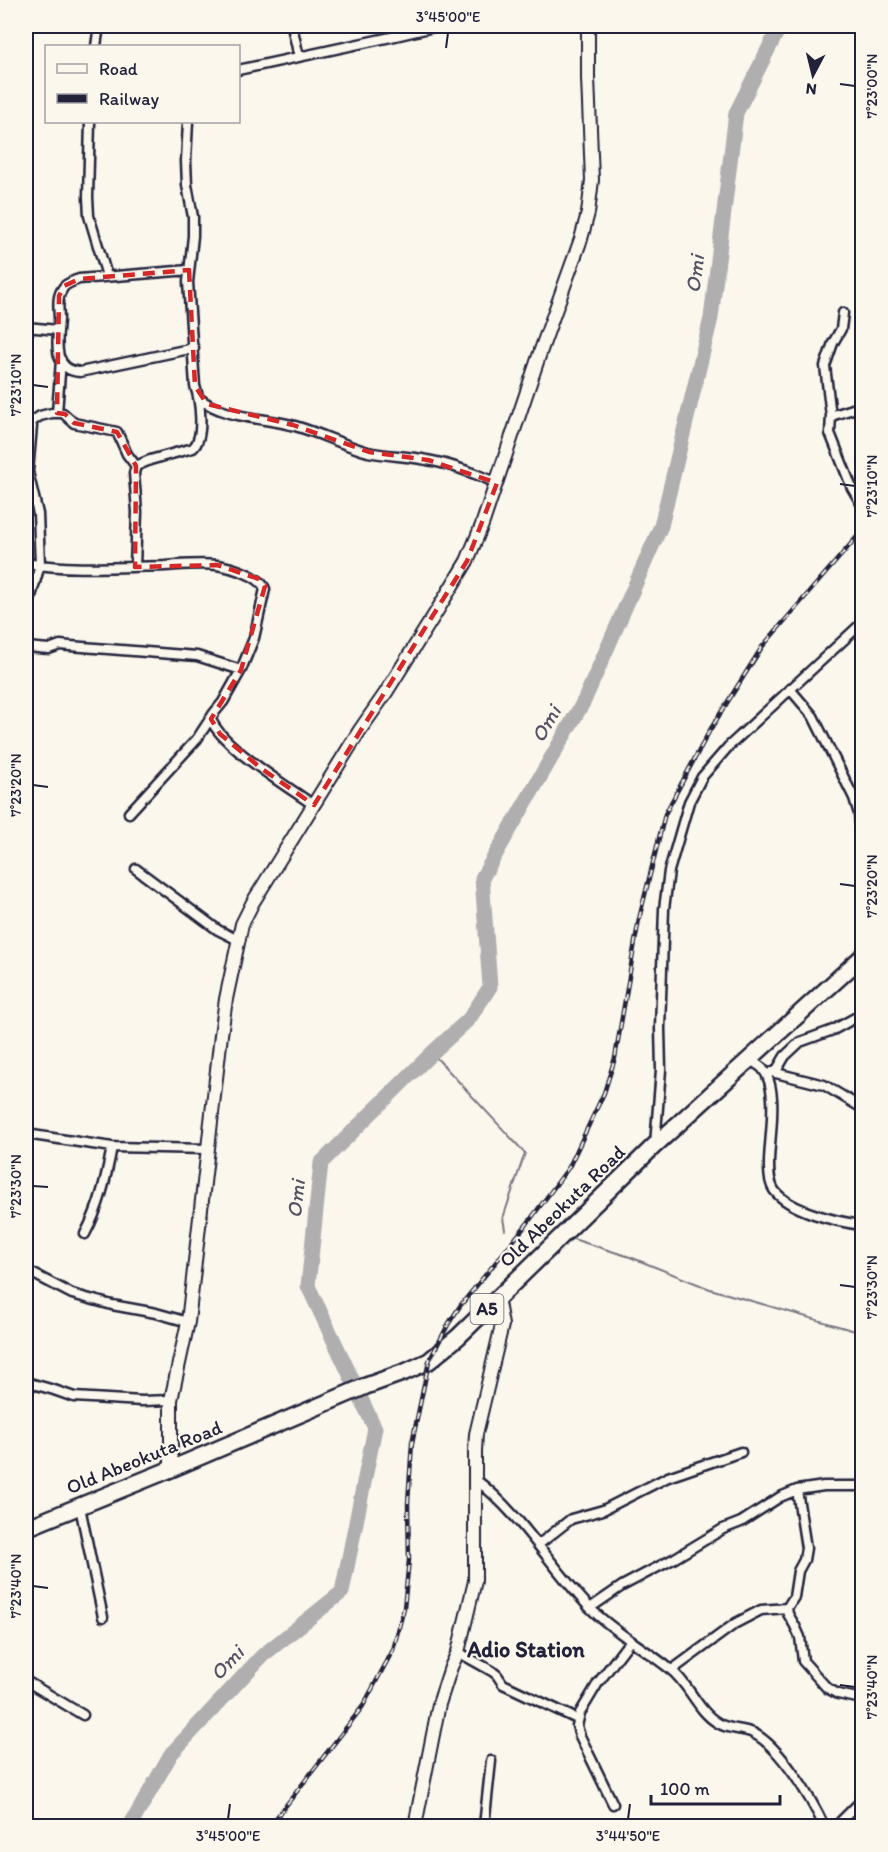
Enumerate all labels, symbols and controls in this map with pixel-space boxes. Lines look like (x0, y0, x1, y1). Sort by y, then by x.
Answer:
text: 3°45'00"E (416, 8, 480, 26)
legend (45, 45, 240, 123)
north arrow (783, 45, 843, 105)
text: 7°23'00"N (863, 54, 881, 118)
text: Road (99, 58, 138, 80)
text: N (805, 79, 818, 99)
text: Railway (99, 88, 160, 110)
water label: Omi (680, 251, 710, 294)
text: 7°23'10"N (7, 354, 25, 416)
text: 7°23'10"N (863, 455, 881, 517)
water label: Omi (525, 699, 567, 747)
text: 7°23'20"N (7, 753, 25, 817)
text: 7°23'20"N (863, 854, 881, 918)
street label: Old Abeokuta Road (494, 1140, 630, 1272)
text: 7°23'30"N (7, 1154, 25, 1218)
water label: Omi (281, 1176, 310, 1219)
text: 7°23'30"N (863, 1255, 881, 1319)
road number: A5 (470, 1294, 504, 1324)
street label: Old Abeokuta Road (63, 1415, 225, 1499)
text: 7°23'40"N (7, 1554, 25, 1618)
district label: Adio Station (466, 1636, 585, 1663)
water label: Omi (204, 1638, 251, 1685)
text: 7°23'40"N (863, 1655, 881, 1719)
scale bar (651, 1768, 780, 1806)
text: 100 m (660, 1778, 710, 1800)
text: 3°45'00"E (196, 1827, 260, 1845)
text: 3°44'50"E (596, 1827, 660, 1845)

